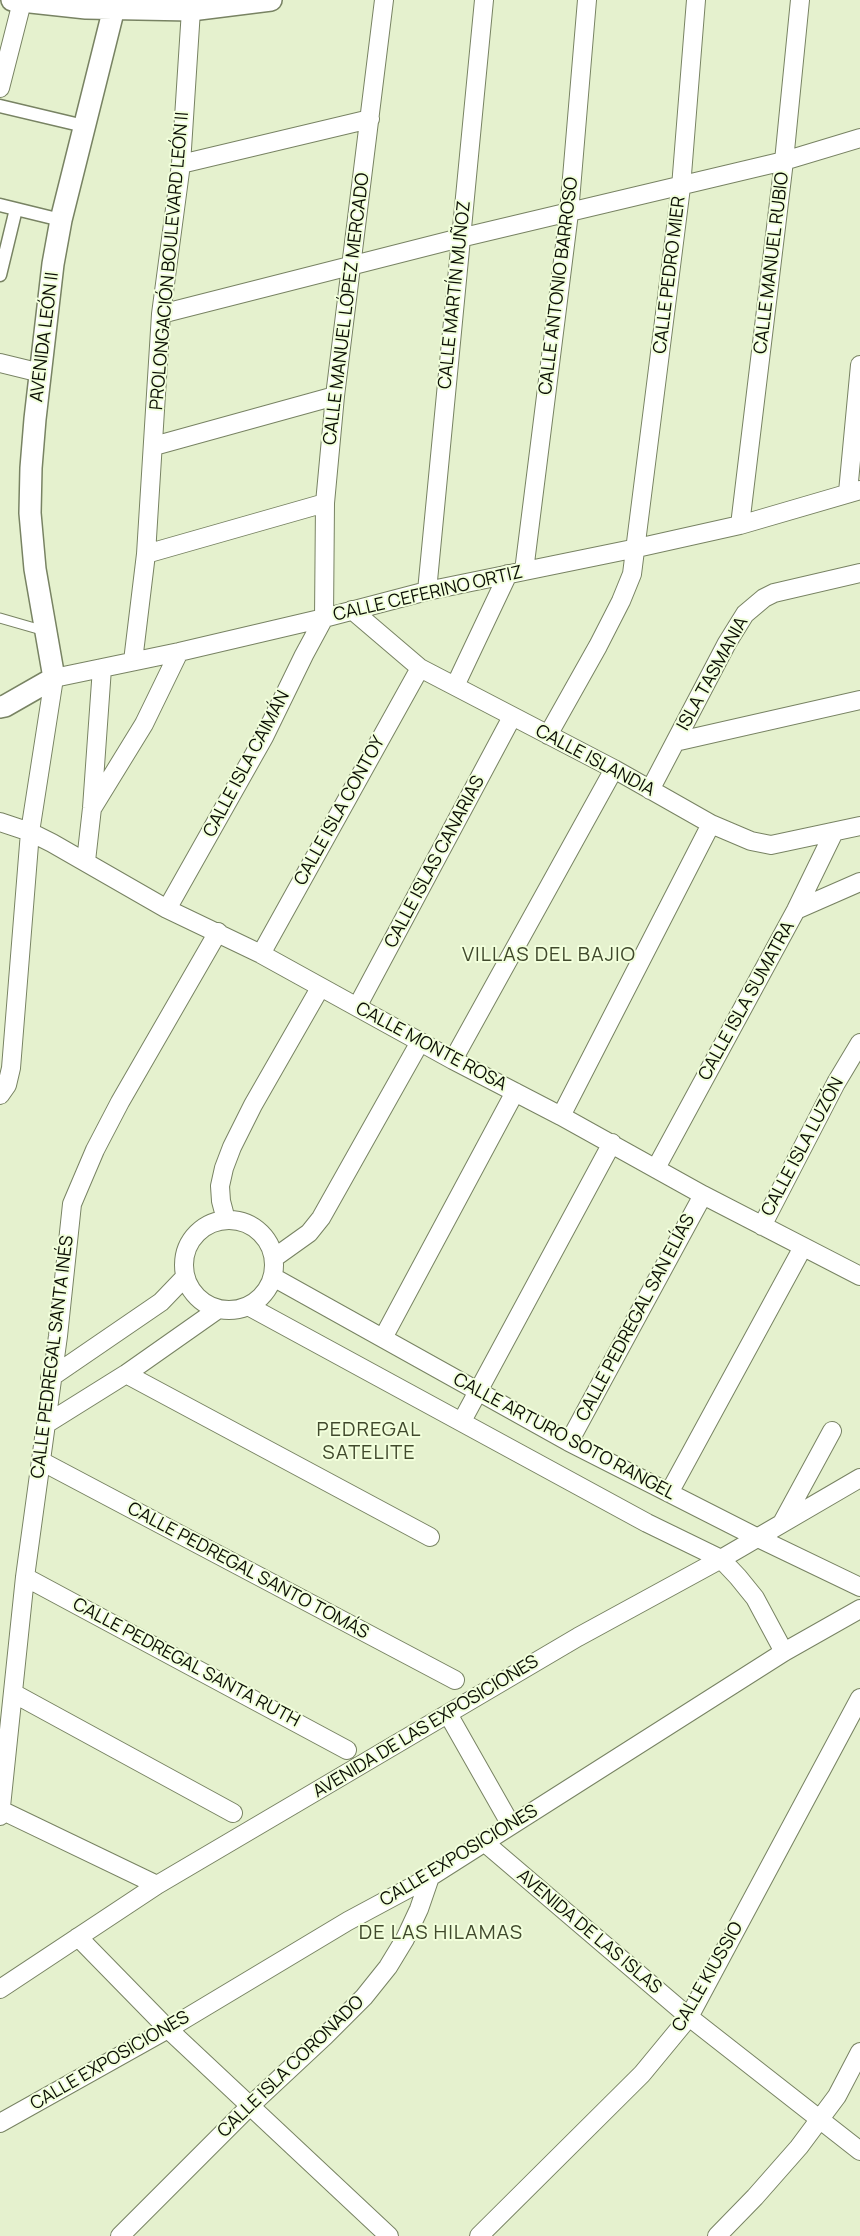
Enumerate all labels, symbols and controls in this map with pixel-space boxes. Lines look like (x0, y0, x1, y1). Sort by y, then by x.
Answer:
street label: PROLONGACIÓN BOULEVARD LEÓN II (146, 111, 194, 411)
street label: CALLE MANUEL RUBIO (750, 171, 794, 355)
street label: CALLE MANUEL LÓPEZ MERCADO (320, 172, 374, 446)
street label: CALLE ANTONIO BARROSO (535, 176, 583, 396)
street label: CALLE PEDRO MIER (650, 195, 690, 355)
street label: CALLE MARTÍN MUÑOZ (434, 200, 476, 390)
street label: AVENIDA LEÓN II (26, 271, 64, 403)
street label: CALLE CEFERINO ORTIZ (331, 562, 525, 626)
street label: ISLA TASMANIA (673, 613, 753, 735)
street label: CALLE ISLA CAIMÁN (199, 687, 295, 841)
street label: CALLE ISLANDIA (532, 720, 658, 802)
street label: CALLE ISLA CONTOY (290, 733, 390, 889)
street label: CALLE ISLAS CANARIAS (380, 772, 490, 952)
street label: CALLE ISLA SUMATRA (694, 918, 800, 1084)
district label: VILLAS DEL BAJIO (460, 943, 638, 967)
street label: CALLE MONTE ROSA (352, 998, 510, 1096)
street label: CALLE ISLA LUZÓN (757, 1074, 849, 1220)
street label: CALLE PEDREGAL SAN ELÍAS (572, 1211, 700, 1425)
street label: CALLE PEDREGAL SANTA INÉS (27, 1234, 79, 1480)
street label: CALLE ARTURO SOTO RANGEL (449, 1369, 679, 1505)
district label: PEDREGAL SATELITE (316, 1418, 422, 1465)
street label: CALLE PEDREGAL SANTO TOMÁS (124, 1498, 372, 1644)
street label: CALLE PEDREGAL SANTA RUTH (69, 1594, 303, 1732)
street label: AVENIDA DE LAS EXPOSICIONES (309, 1651, 543, 1803)
street label: CALLE EXPOSICIONES (376, 1800, 542, 1912)
street label: AVENIDA DE LAS ISLAS (512, 1865, 666, 1999)
street label: CALLE KIUSSIO (668, 1918, 748, 2036)
district label: DE LAS HILAMAS (357, 1921, 525, 1945)
street label: CALLE ISLA CORONADO (213, 1992, 369, 2142)
street label: CALLE EXPOSICIONES (27, 2007, 193, 2115)

